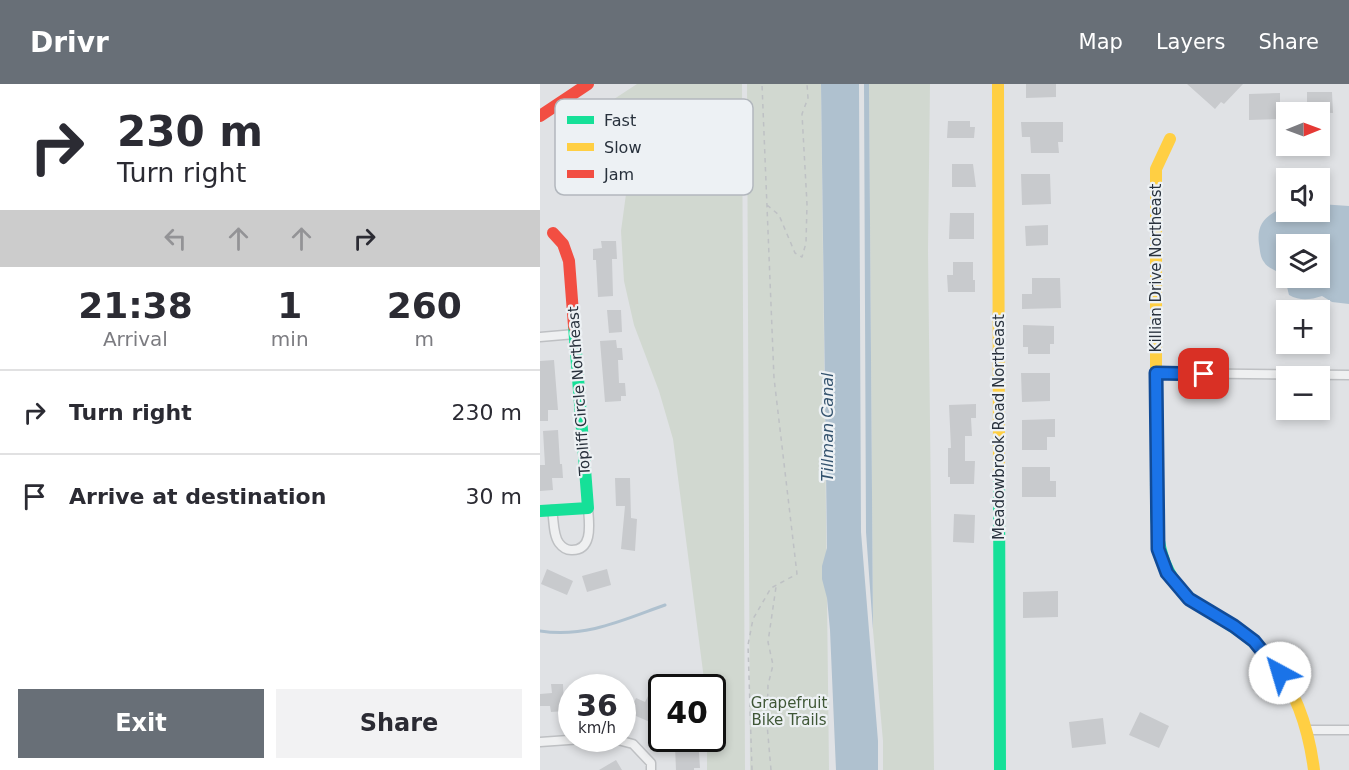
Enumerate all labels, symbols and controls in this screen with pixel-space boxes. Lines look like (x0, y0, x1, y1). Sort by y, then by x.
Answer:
text: Drivr (30, 26, 109, 59)
text: Map (1079, 30, 1123, 54)
text: Layers (1156, 30, 1225, 54)
text: Share (1258, 30, 1319, 54)
legend (555, 99, 753, 195)
north arrow (1276, 102, 1330, 156)
map controls (1276, 102, 1330, 420)
text: 230 m (117, 107, 263, 156)
icon: right (18, 108, 96, 186)
text: Fast (604, 111, 636, 130)
text: Slow (604, 138, 641, 157)
text: Turn right (117, 157, 246, 188)
text: Jam (603, 165, 634, 184)
button: sound (1276, 168, 1330, 222)
street label: Killian Drive Northeast (1147, 183, 1165, 352)
icon: left (159, 222, 192, 255)
icon: ahead (222, 222, 255, 255)
icon: ahead (285, 222, 318, 255)
icon: right (348, 222, 381, 255)
button: layers (1276, 234, 1330, 288)
text: 21:38 (78, 285, 193, 326)
text: 1 (277, 285, 302, 326)
text: 260 (387, 285, 462, 326)
button: + (1276, 300, 1330, 354)
street label: Topliff Circle Northeast (564, 306, 594, 477)
street label: Meadowbrook Road Northeast (990, 314, 1008, 540)
text: Arrival (103, 327, 168, 351)
text: min (271, 327, 309, 351)
text: m (415, 327, 434, 351)
pin (1178, 348, 1229, 399)
icon: arrive (1187, 357, 1220, 390)
button: − (1276, 366, 1330, 420)
water label: Tillman Canal (818, 372, 837, 482)
icon: right (18, 396, 51, 429)
text: Turn right (69, 400, 192, 425)
text: 230 m (452, 400, 522, 425)
icon: arrive (18, 480, 51, 513)
text: Arrive at destination (69, 484, 326, 509)
text: 30 m (466, 484, 522, 509)
position arrow (1248, 641, 1312, 705)
speed limit sign: 40 (648, 674, 726, 752)
text: 36 (576, 688, 618, 723)
button: Exit (18, 689, 264, 758)
button: Share (276, 689, 522, 758)
park label: Grapefruit Bike Trails (751, 694, 827, 729)
text: km/h (578, 719, 616, 737)

